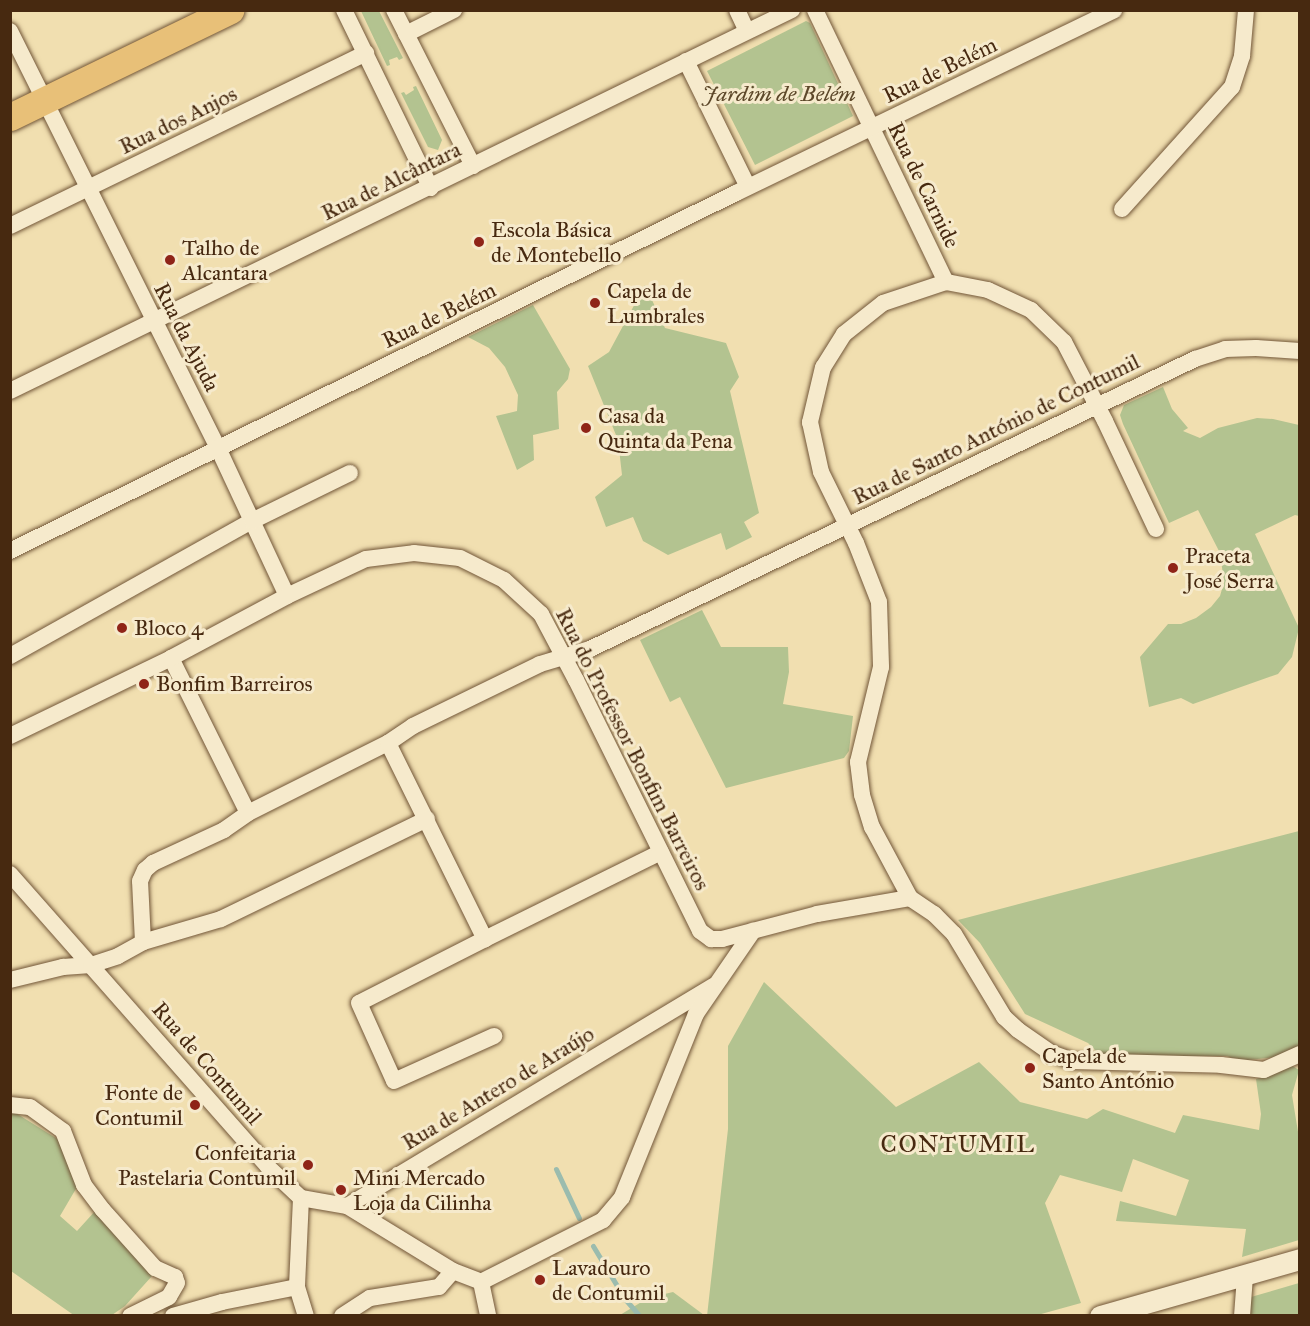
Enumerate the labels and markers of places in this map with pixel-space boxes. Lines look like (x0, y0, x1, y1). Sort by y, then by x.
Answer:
place label: Escola Básica de Montebello (491, 216, 621, 268)
place label: Talho de Alcantara (182, 234, 268, 286)
marker: Escola Básica de Montebello (472, 235, 486, 249)
marker: Talho de Alcantara (163, 253, 177, 267)
place label: Capela de Lumbrales (607, 277, 705, 328)
marker: Capela de Lumbrales (588, 296, 602, 310)
place label: Casa da Quinta da Pena (598, 402, 732, 454)
marker: Casa da Quinta da Pena (579, 421, 593, 435)
place label: Praceta José Serra (1185, 542, 1274, 594)
marker: Praceta José Serra (1166, 561, 1180, 575)
place label: Bloco 4 (134, 615, 203, 641)
marker: Bloco 4 (115, 621, 129, 635)
place label: Bonfim Barreiros (156, 671, 312, 697)
marker: Bonfim Barreiros (137, 677, 151, 691)
place label: Capela de Santo António (1042, 1042, 1174, 1094)
marker: Capela de Santo António (1023, 1061, 1037, 1075)
place label: Fonte de Contumil (95, 1079, 183, 1130)
marker: Fonte de Contumil (188, 1098, 202, 1112)
place label: Confeitaria Pastelaria Contumil (118, 1139, 296, 1190)
marker: Confeitaria Pastelaria Contumil (301, 1158, 315, 1172)
place label: Mini Mercado Loja da Cilinha (353, 1164, 491, 1216)
marker: Mini Mercado Loja da Cilinha (334, 1183, 348, 1197)
place label: Lavadouro de Contumil (552, 1254, 665, 1306)
marker: Lavadouro de Contumil (533, 1273, 547, 1287)

